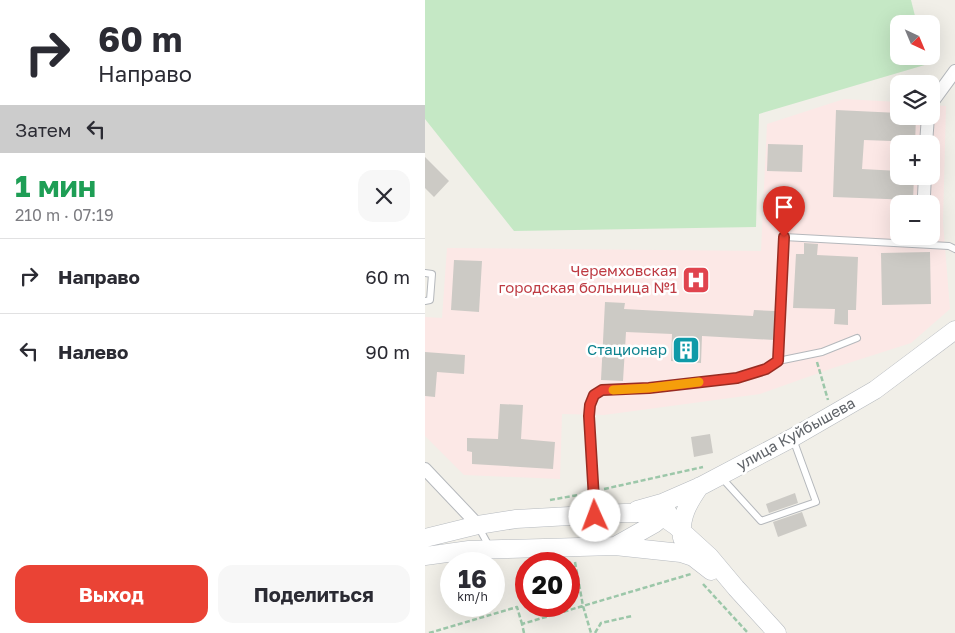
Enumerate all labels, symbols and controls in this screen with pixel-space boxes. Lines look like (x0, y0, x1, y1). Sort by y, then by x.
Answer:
north arrow (890, 15, 940, 65)
map controls (890, 15, 940, 245)
text: 60 m (98, 18, 182, 60)
icon: right (15, 20, 80, 85)
text: Направо (98, 60, 192, 87)
button: layers (890, 75, 940, 125)
icon: left (82, 115, 110, 143)
text: Затем (15, 118, 72, 141)
button: + (890, 135, 940, 185)
text: 1 мин (15, 168, 96, 204)
button: close (358, 170, 410, 222)
pin (763, 186, 805, 237)
icon: arrive (770, 193, 798, 221)
button: − (890, 195, 940, 245)
text: 210 m · 07:19 (15, 205, 114, 225)
place label: Черемховская городская больница №1 (499, 261, 677, 296)
icon: right (15, 262, 43, 290)
text: Направо (58, 265, 140, 288)
text: 60 m (365, 265, 410, 288)
hospital icon: Черемховская городская больница №1 (681, 265, 711, 295)
building icon: Стационар (671, 335, 701, 365)
icon: left (15, 337, 43, 365)
text: Налево (58, 340, 128, 363)
text: 90 m (365, 340, 410, 363)
place label: Стационар (587, 340, 667, 358)
street label: улица Куйбышева (733, 393, 858, 473)
position arrow (568, 489, 620, 541)
speed limit sign: 20 (515, 552, 580, 617)
text: 16 (458, 563, 487, 594)
button: Выход (15, 565, 208, 623)
button: Поделиться (218, 565, 410, 623)
text: km/h (457, 589, 488, 604)

